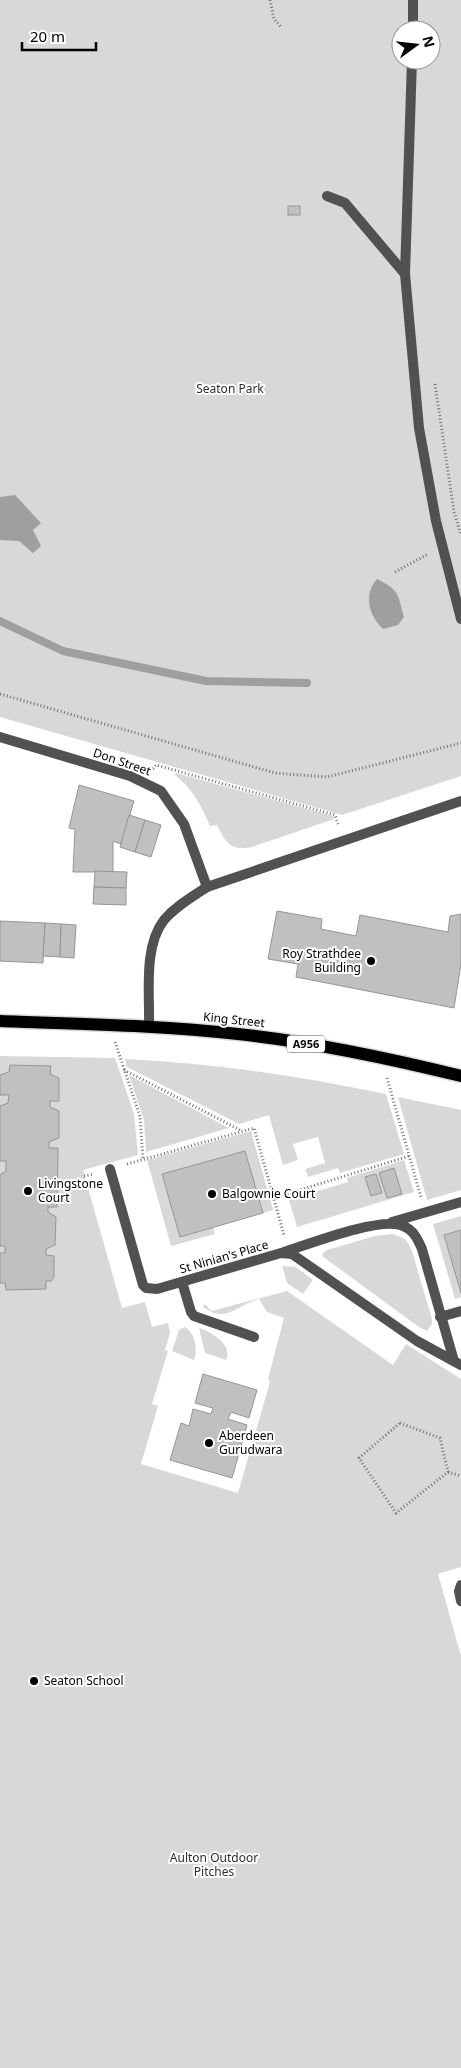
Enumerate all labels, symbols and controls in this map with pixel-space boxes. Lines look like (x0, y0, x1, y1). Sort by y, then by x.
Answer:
scale bar (22, 20, 96, 52)
north arrow (391, 20, 441, 70)
text: 20 m (30, 26, 65, 46)
text: N (418, 34, 440, 49)
park label: Seaton Park (196, 380, 264, 397)
street label: Don Street (91, 744, 154, 780)
place label: Roy Strathdee Building (282, 945, 361, 976)
marker: Roy Strathdee Building (365, 955, 377, 967)
street label: King Street (202, 1008, 266, 1031)
road number: A956 (287, 1036, 325, 1052)
place label: Livingstone Court (38, 1175, 103, 1206)
marker: Livingstone Court (22, 1185, 34, 1197)
place label: Balgownie Court (222, 1185, 316, 1202)
marker: Balgownie Court (206, 1188, 218, 1200)
street label: St Ninian's Place (177, 1236, 270, 1277)
place label: Aberdeen Gurudwara (219, 1427, 283, 1458)
marker: Aberdeen Gurudwara (203, 1437, 215, 1449)
place label: Seaton School (44, 1672, 124, 1689)
marker: Seaton School (28, 1675, 40, 1687)
park label: Aulton Outdoor Pitches (170, 1849, 258, 1880)

